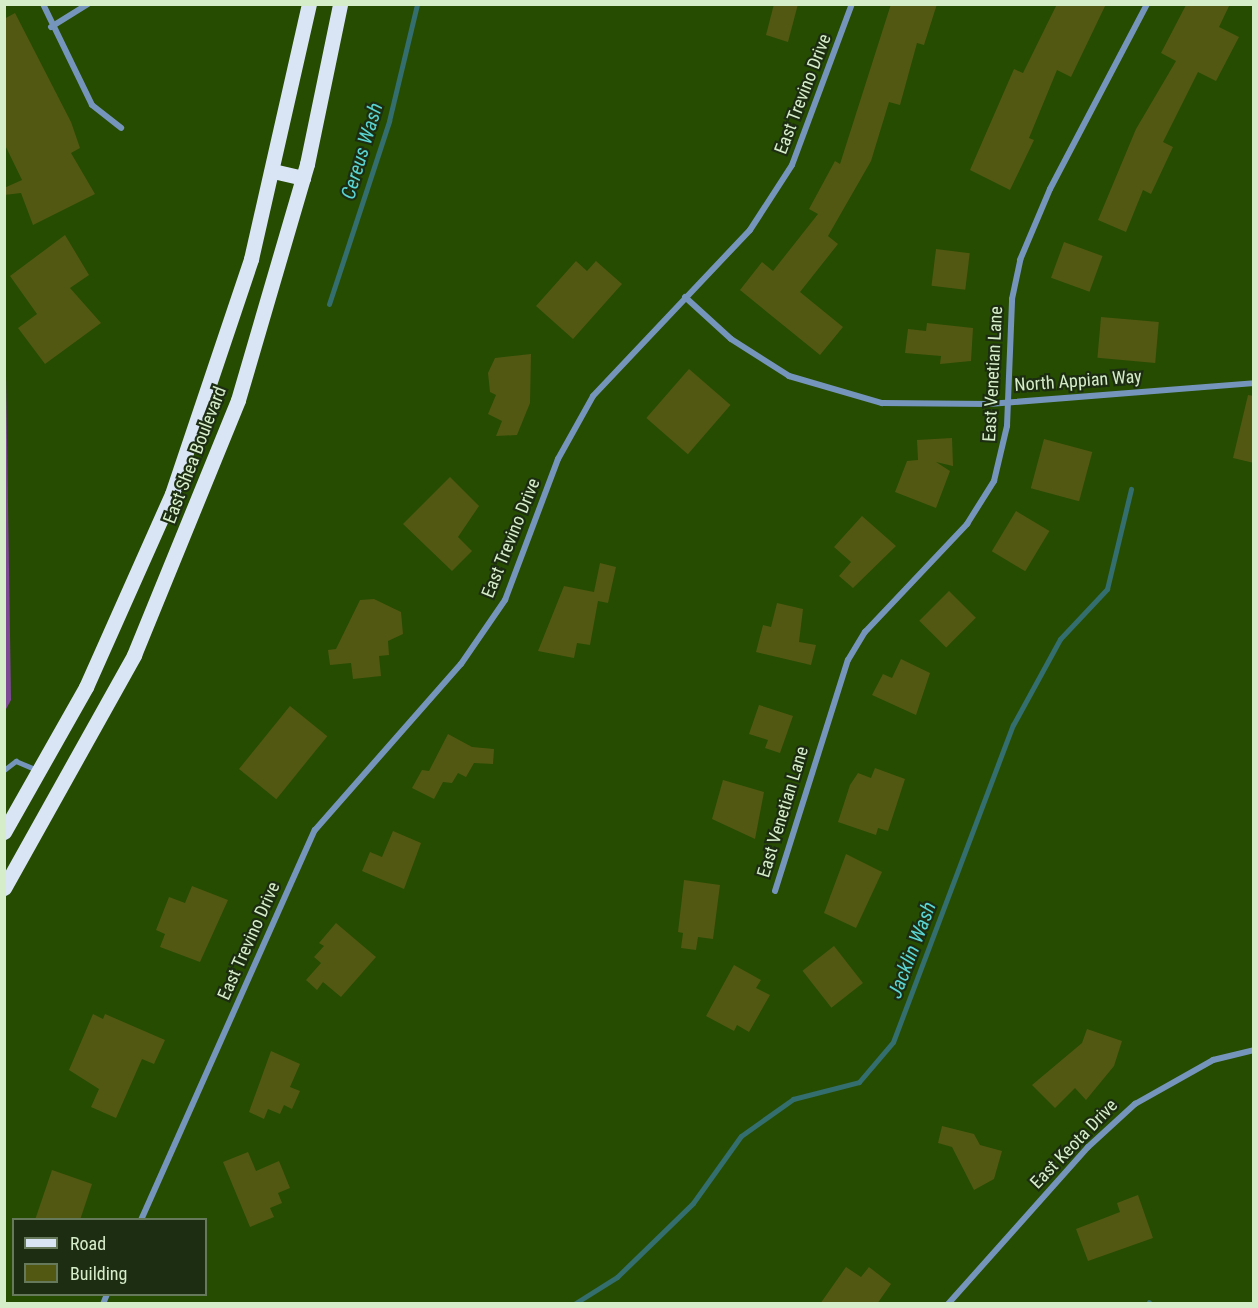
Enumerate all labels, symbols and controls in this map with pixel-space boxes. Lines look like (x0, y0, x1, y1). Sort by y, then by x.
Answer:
street label: East Trevino Drive (770, 31, 836, 157)
water label: Cereus Wash (336, 100, 388, 202)
street label: East Venetian Lane (979, 306, 1007, 442)
street label: North Appian Way (1014, 366, 1142, 396)
street label: East Shea Boulevard (159, 383, 231, 527)
street label: East Trevino Drive (477, 475, 545, 601)
street label: East Venetian Lane (753, 744, 813, 880)
street label: East Trevino Drive (213, 878, 285, 1004)
water label: Jacklin Wash (883, 898, 941, 1002)
street label: East Keota Drive (1026, 1095, 1122, 1193)
legend (12, 1218, 207, 1296)
text: Road (70, 1233, 106, 1254)
text: Building (70, 1263, 127, 1284)

